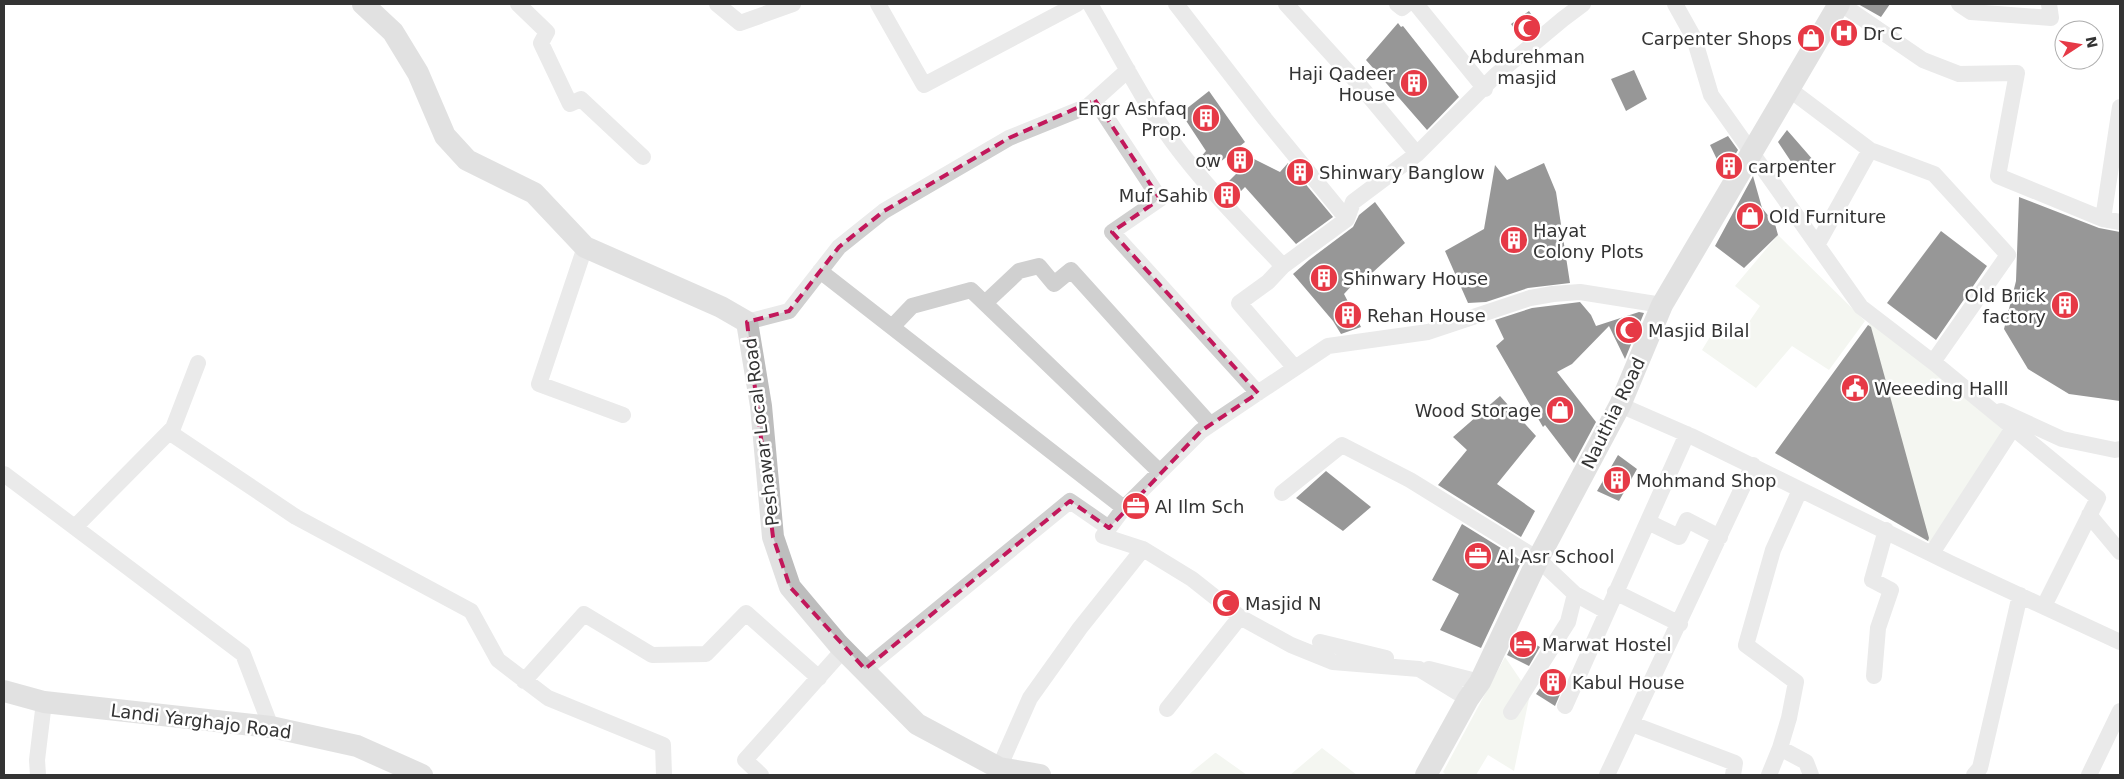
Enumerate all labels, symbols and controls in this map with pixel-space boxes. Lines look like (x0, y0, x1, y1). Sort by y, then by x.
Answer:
mosque icon: Abdurehman masjid (1512, 13, 1542, 43)
hospital icon: Dr C (1829, 18, 1859, 48)
north arrow (2054, 20, 2104, 70)
shop icon: Carpenter Shops (1796, 23, 1826, 53)
place label: Dr C (1863, 23, 1903, 44)
place label: Carpenter Shops (1641, 28, 1792, 49)
text: N (2083, 35, 2101, 50)
place label: Abdurehman masjid (1469, 46, 1585, 88)
place label: Haji Qadeer House (1289, 63, 1396, 105)
building icon: Haji Qadeer House (1399, 68, 1429, 98)
place label: Engr Ashfaq Prop. (1078, 98, 1187, 140)
building icon: Engr Ashfaq Prop. (1191, 103, 1221, 133)
building icon: ow (1225, 145, 1255, 175)
place label: ow (1195, 150, 1221, 171)
building icon: carpenter (1714, 151, 1744, 181)
place label: carpenter (1748, 156, 1836, 177)
building icon: Shinwary Banglow (1285, 157, 1315, 187)
place label: Shinwary Banglow (1319, 162, 1485, 183)
building icon: Muf Sahib (1212, 180, 1242, 210)
place label: Muf Sahib (1119, 185, 1208, 206)
shop icon: Old Furniture (1735, 201, 1765, 231)
place label: Old Furniture (1769, 206, 1886, 227)
place label: Hayat Colony Plots (1533, 220, 1644, 262)
building icon: Hayat Colony Plots (1499, 225, 1529, 255)
building icon: Shinwary House (1309, 263, 1339, 293)
place label: Shinwary House (1343, 268, 1488, 289)
place label: Old Brick factory (1965, 285, 2047, 327)
building icon: Old Brick factory (2050, 290, 2080, 320)
building icon: Rehan House (1333, 300, 1363, 330)
place label: Rehan House (1367, 305, 1486, 326)
mosque icon: Masjid Bilal (1614, 315, 1644, 345)
place label: Masjid Bilal (1648, 320, 1749, 341)
street label: Peshawar Local Road (739, 337, 783, 527)
street label: Nauthia Road (1577, 354, 1649, 472)
public building icon: Weeeding Halll (1840, 373, 1870, 403)
place label: Weeeding Halll (1874, 378, 2009, 399)
shop icon: Wood Storage (1545, 395, 1575, 425)
place label: Wood Storage (1415, 400, 1541, 421)
building icon: Mohmand Shop (1602, 465, 1632, 495)
place label: Mohmand Shop (1636, 470, 1776, 491)
office icon: Al Ilm Sch (1121, 491, 1151, 521)
place label: Al Ilm Sch (1155, 496, 1244, 517)
office icon: Al Asr School (1463, 541, 1493, 571)
place label: Al Asr School (1497, 546, 1615, 567)
mosque icon: Masjid N (1211, 588, 1241, 618)
place label: Masjid N (1245, 593, 1322, 614)
hotel icon: Marwat Hostel (1508, 629, 1538, 659)
place label: Marwat Hostel (1542, 634, 1672, 655)
building icon: Kabul House (1538, 667, 1568, 697)
place label: Kabul House (1572, 672, 1684, 693)
street label: Landi Yarghajo Road (109, 699, 293, 743)

